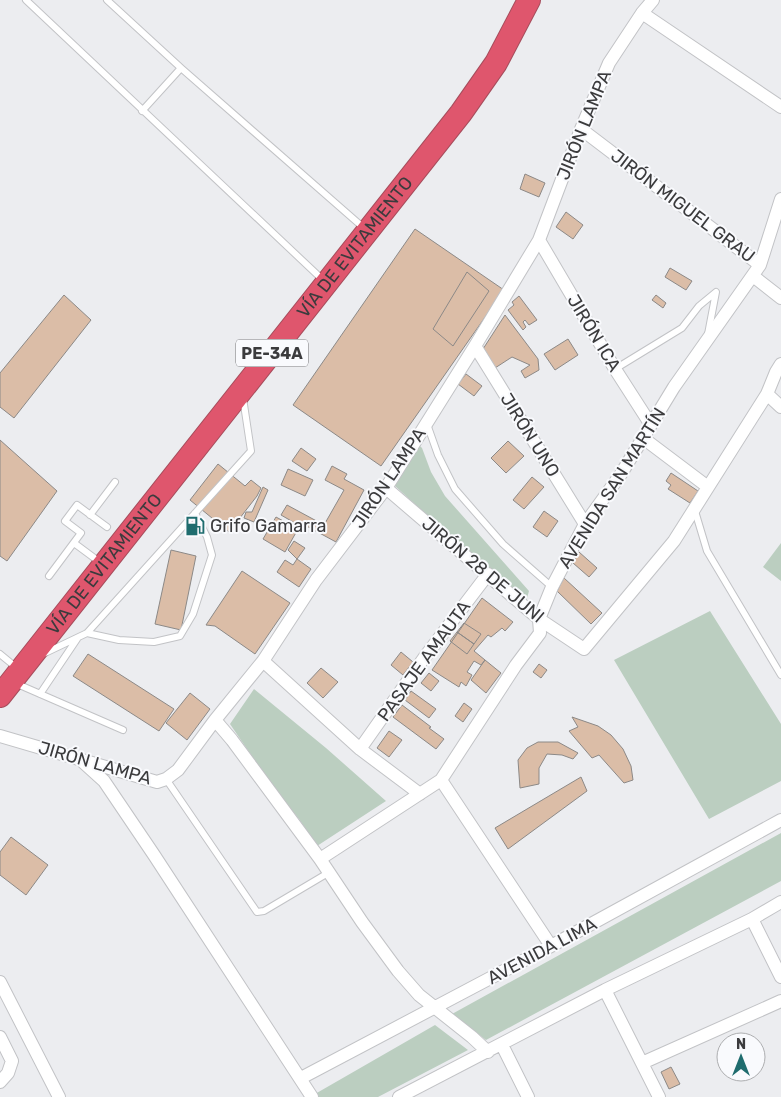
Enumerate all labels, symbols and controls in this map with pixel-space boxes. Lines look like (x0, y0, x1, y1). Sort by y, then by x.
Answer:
street label: JIRÓN LAMPA (552, 67, 616, 183)
street label: JIRÓN MIGUEL GRAU (607, 145, 759, 267)
street label: VÍA DE EVITAMIENTO (292, 172, 417, 322)
street label: JIRÓN ICA (562, 290, 626, 376)
road number: PE-34A (236, 339, 308, 366)
street label: JIRÓN UNO (496, 389, 564, 481)
street label: AVENIDA SAN MARTÍN (554, 404, 670, 572)
street label: JIRÓN LAMPA (347, 424, 431, 532)
street label: VÍA DE EVITAMIENTO (42, 489, 167, 639)
street label: JIRÓN 28 DE JUNI (417, 512, 549, 628)
fuel station icon: Grifo Gamarra (184, 515, 206, 537)
place label: Grifo Gamarra (210, 515, 327, 537)
street label: PASAJE AMAUTA (373, 596, 475, 726)
street label: JIRÓN LAMPA (36, 736, 154, 790)
street label: AVENIDA LIMA (483, 913, 601, 989)
north arrow (716, 1032, 766, 1082)
text: N (736, 1036, 746, 1053)

